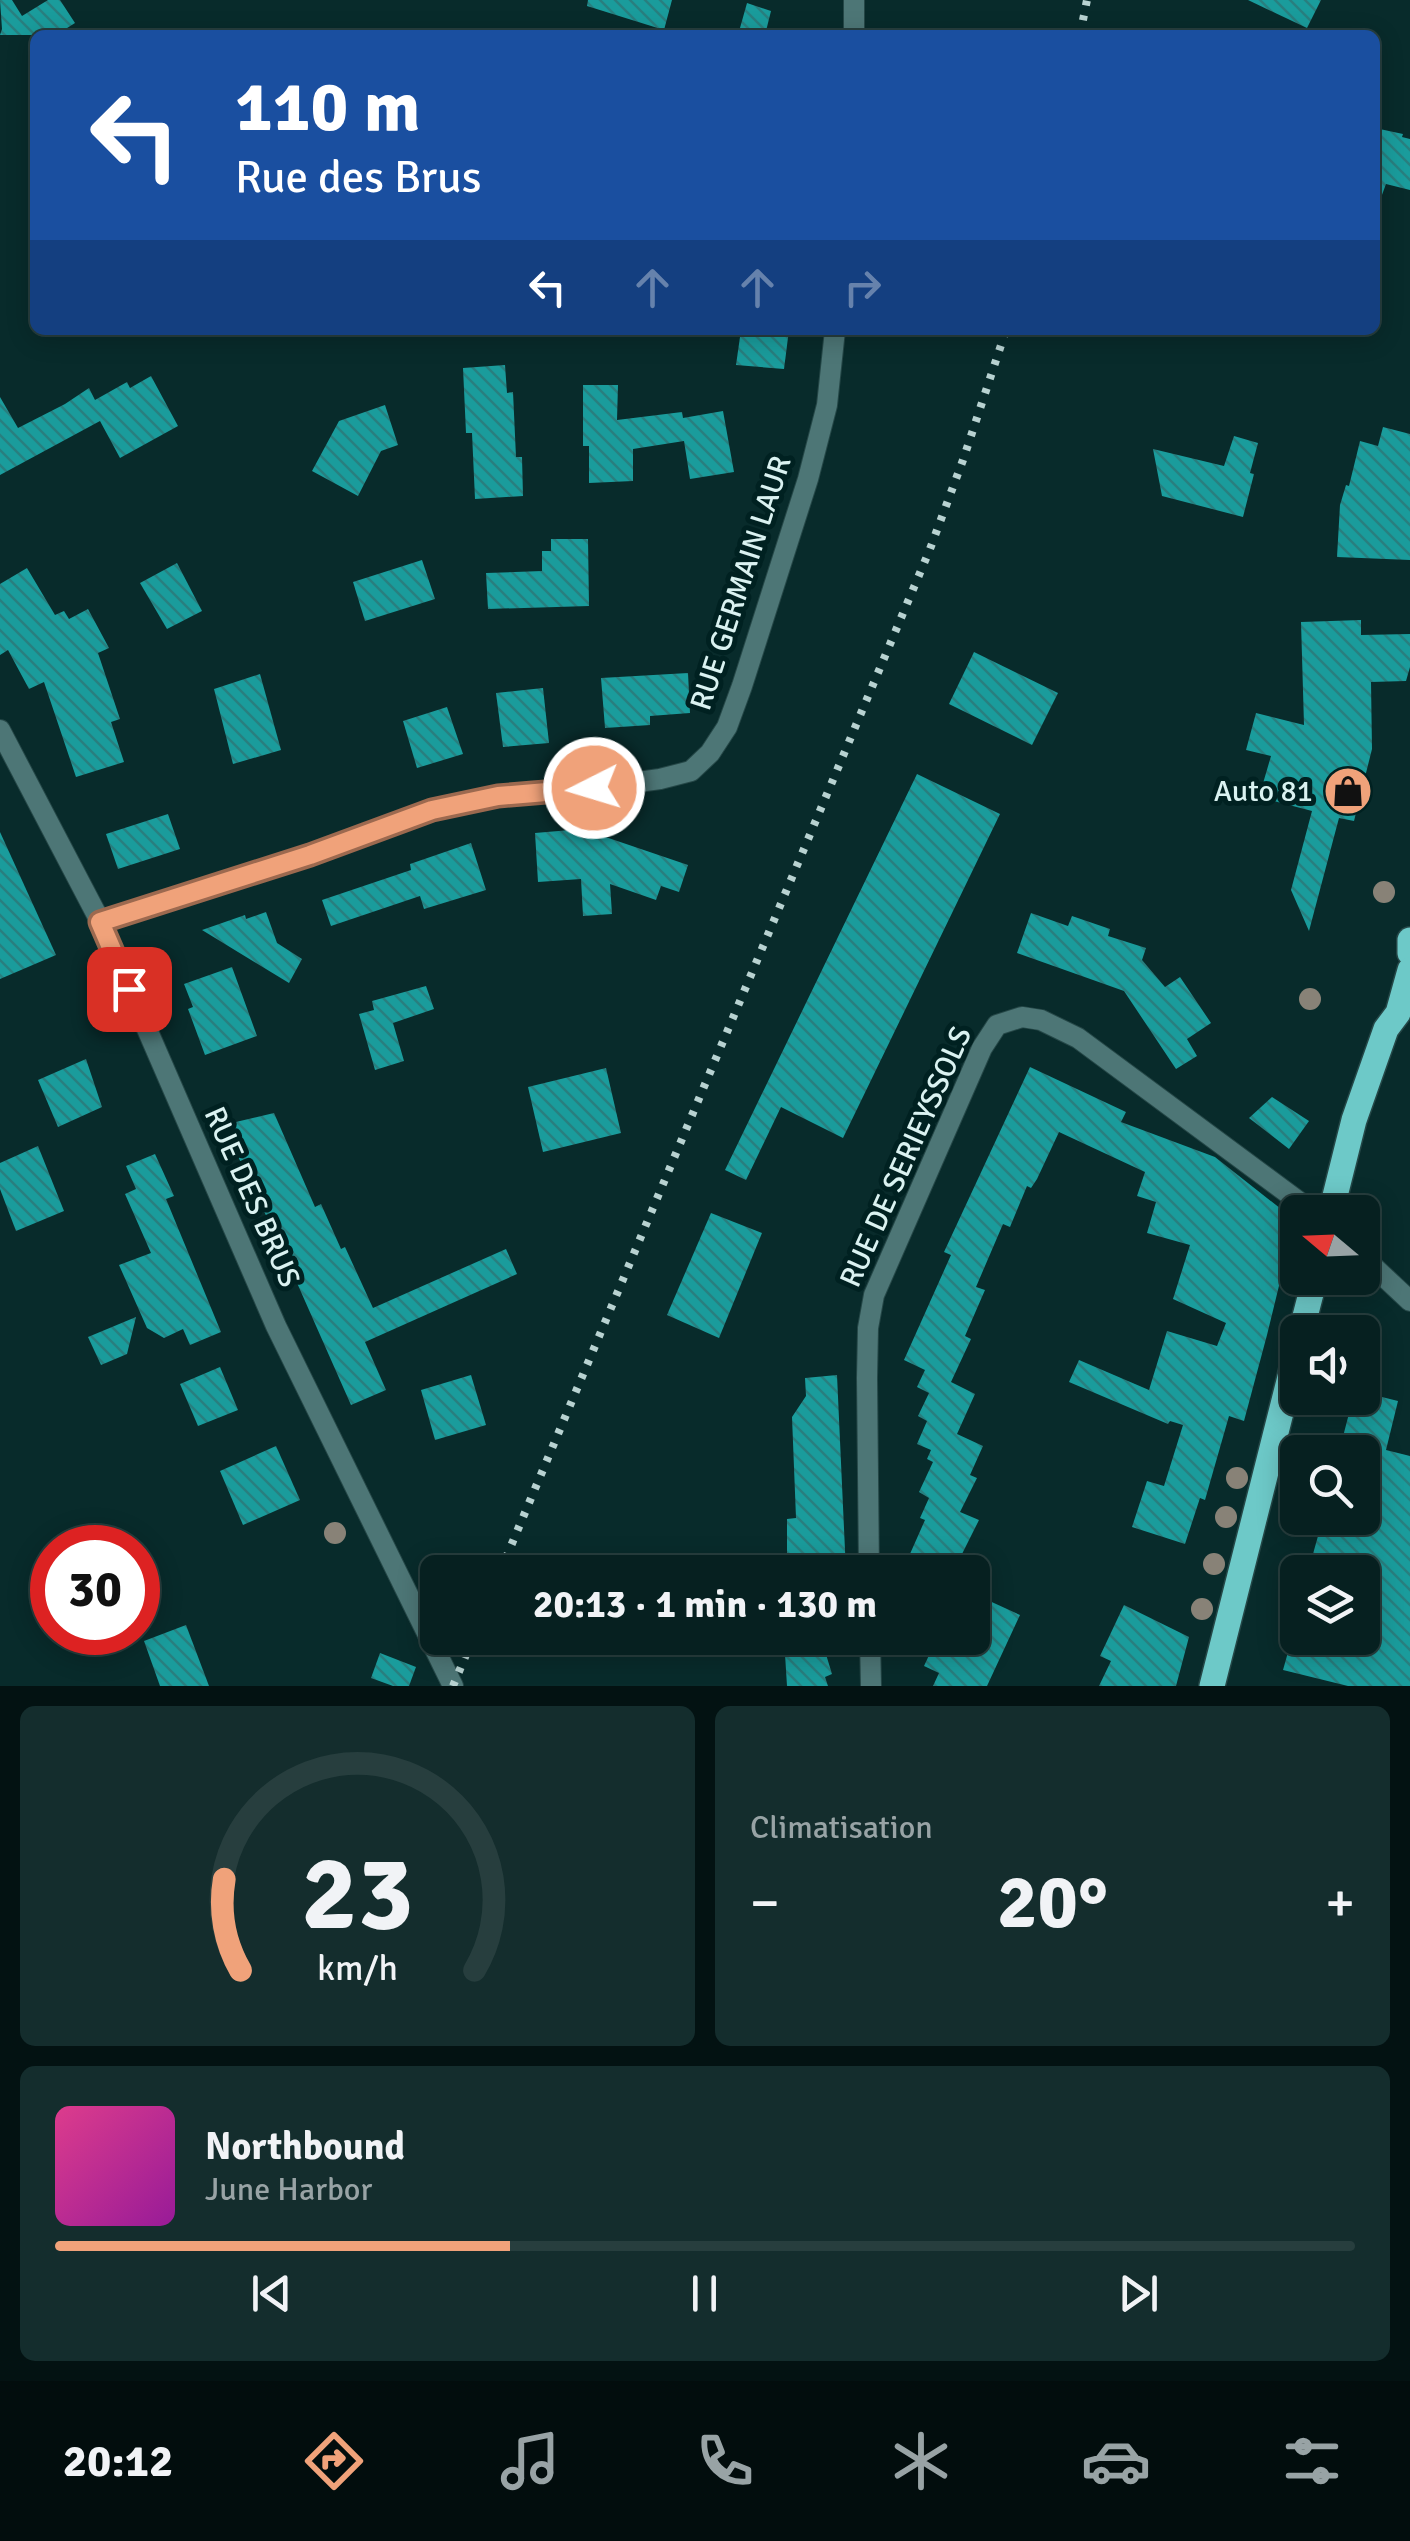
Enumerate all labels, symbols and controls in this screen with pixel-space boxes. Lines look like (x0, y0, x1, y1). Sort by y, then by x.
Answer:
text: 110 m (235, 64, 420, 150)
icon: left (70, 70, 200, 200)
text: Rue des Brus (235, 150, 481, 205)
icon: left (520, 260, 575, 315)
icon: ahead (625, 260, 680, 315)
icon: ahead (730, 260, 785, 315)
icon: right (835, 260, 890, 315)
street label: RUE GERMAIN LAUR (682, 451, 800, 715)
position arrow (542, 736, 646, 840)
shop icon: Auto 81 (1322, 765, 1374, 817)
place label: Auto 81 (1214, 773, 1313, 810)
pin (87, 947, 172, 1032)
icon: arrive (102, 962, 157, 1017)
street label: RUE DE SERIEYSSOLS (832, 1021, 980, 1293)
street label: RUE DES BRUS (196, 1101, 308, 1293)
north arrow (1280, 1195, 1380, 1295)
map controls (1280, 1195, 1380, 1655)
button: sound (1280, 1315, 1380, 1415)
button: search (1280, 1435, 1380, 1535)
speed limit sign: 30 (30, 1525, 160, 1655)
button: layers (1280, 1555, 1380, 1655)
text: 20:13 · 1 min · 130 m (533, 1581, 877, 1628)
text: Climatisation (750, 1808, 933, 1847)
text: 23 (301, 1830, 414, 1958)
text: 20° (997, 1856, 1108, 1949)
text: − (750, 1869, 780, 1937)
text: + (1325, 1869, 1355, 1937)
text: km/h (317, 1946, 398, 1990)
text: Northbound (205, 2123, 405, 2170)
text: June Harbor (205, 2170, 372, 2209)
icon: previous (244, 2266, 299, 2321)
icon: pause (677, 2266, 732, 2321)
icon: next (1111, 2266, 1166, 2321)
icon: directions (299, 2426, 369, 2496)
icon: music (495, 2426, 565, 2496)
icon: phone (690, 2426, 760, 2496)
icon: climate (886, 2426, 956, 2496)
icon: car (1081, 2426, 1151, 2496)
icon: filters (1277, 2426, 1347, 2496)
text: 20:12 (63, 2434, 173, 2489)

